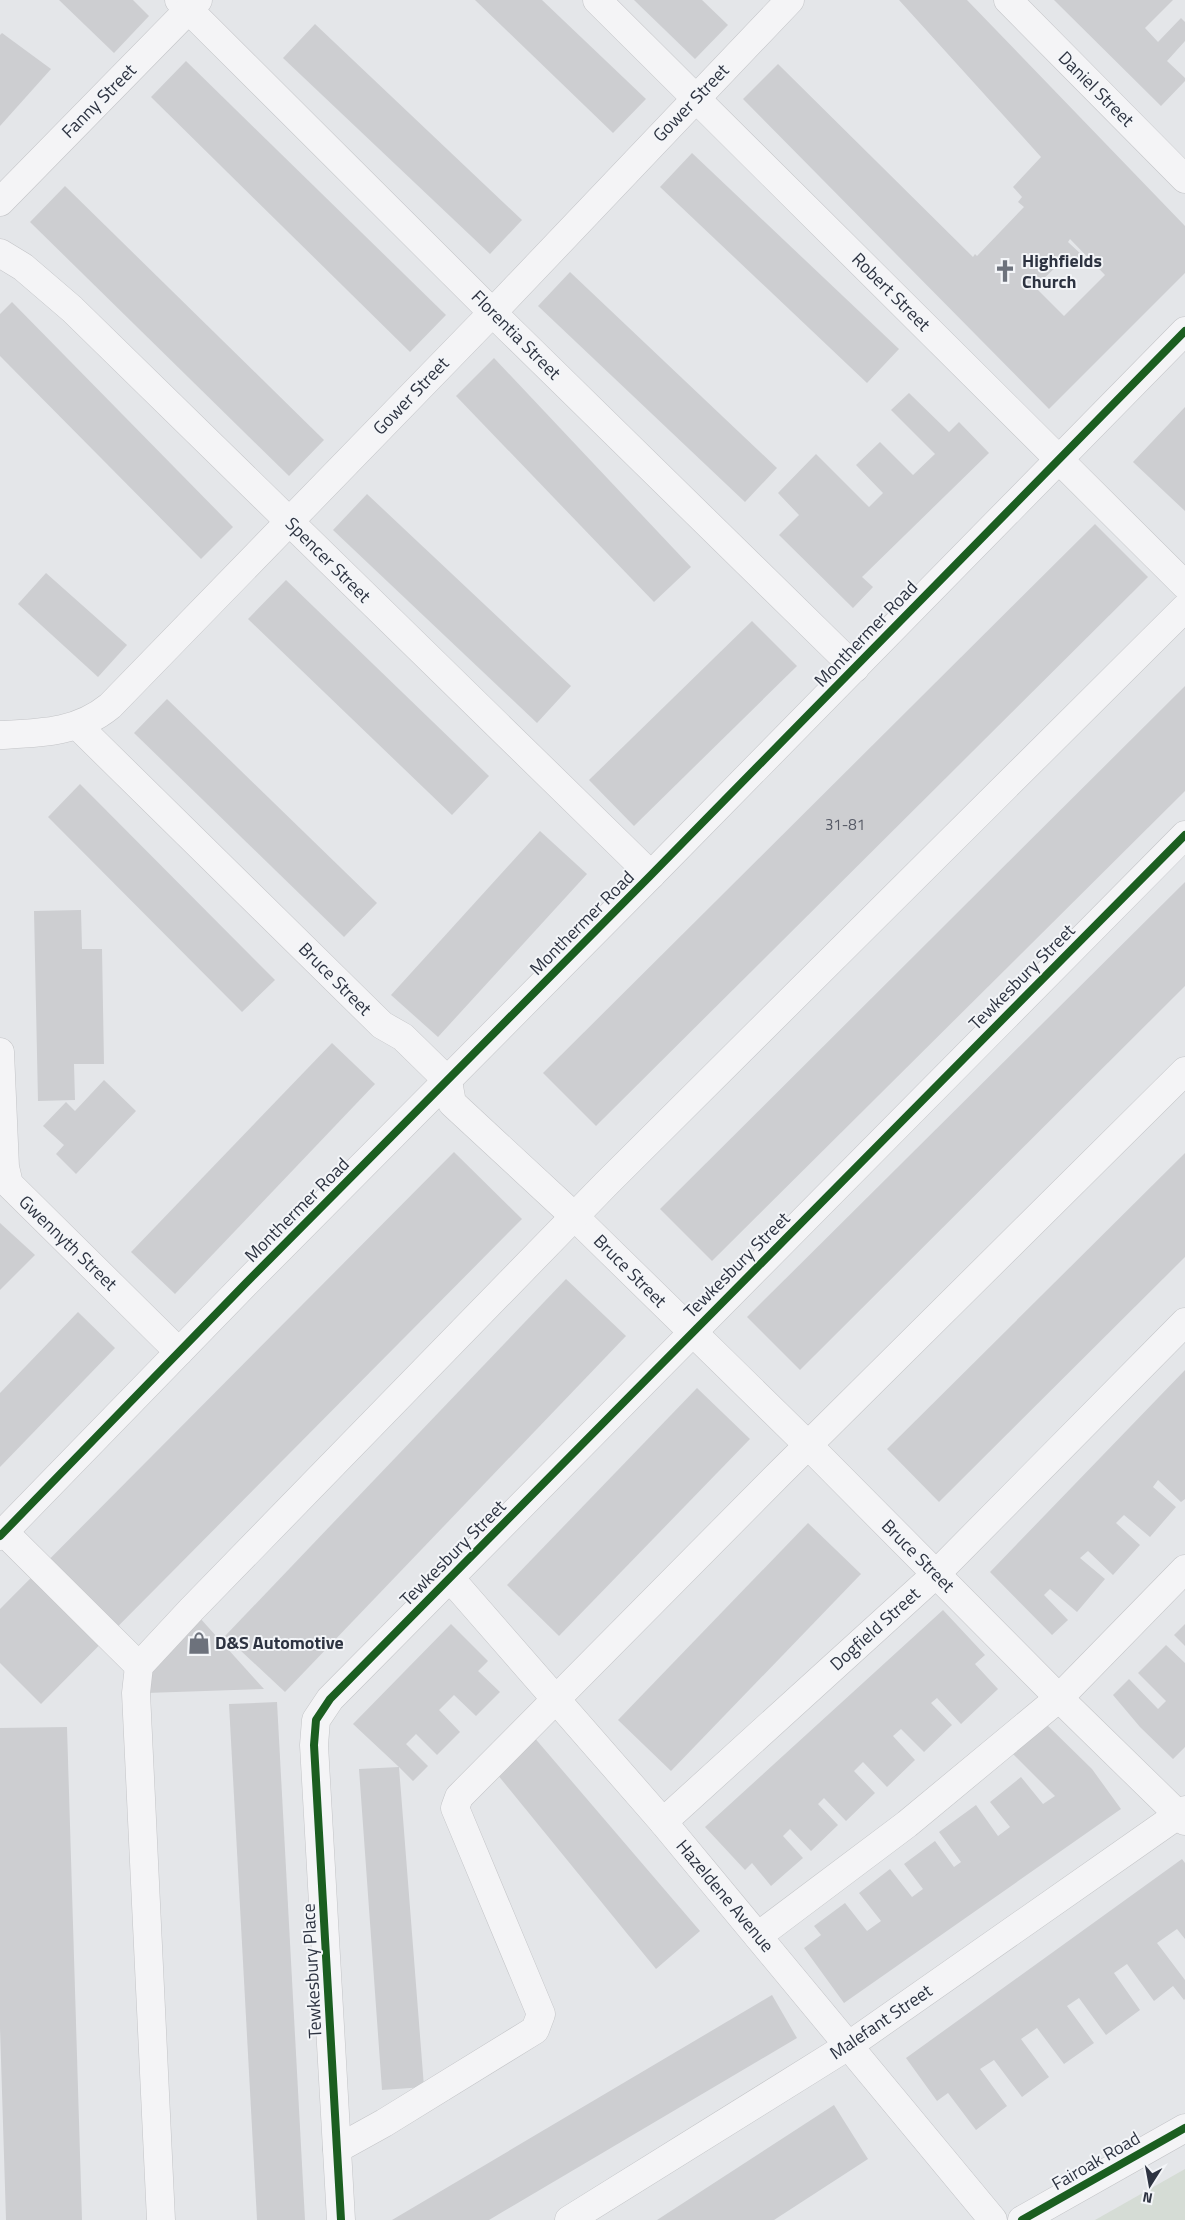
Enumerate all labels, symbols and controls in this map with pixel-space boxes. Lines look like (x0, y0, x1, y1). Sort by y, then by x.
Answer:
street label: Daniel Street (1052, 45, 1141, 133)
street label: Fanny Street (55, 57, 143, 144)
street label: Gower Street (646, 57, 735, 148)
street label: Robert Street (846, 246, 937, 338)
place label: Highfields Church (1022, 247, 1102, 295)
church icon: Highfields Church (992, 258, 1018, 284)
street label: Florentia Street (465, 284, 568, 386)
street label: Gower Street (366, 350, 455, 441)
street label: Spencer Street (279, 511, 378, 609)
street label: Monthermer Road (808, 574, 924, 693)
house number: 31-81 (825, 813, 865, 836)
street label: Monthermer Road (523, 864, 640, 981)
street label: Tewkesbury Street (962, 917, 1081, 1036)
street label: Bruce Street (293, 936, 379, 1022)
street label: Monthermer Road (238, 1151, 355, 1268)
street label: Gwennyth Street (13, 1188, 124, 1297)
street label: Tewkesbury Street (677, 1205, 796, 1324)
street label: Bruce Street (588, 1228, 674, 1314)
street label: Tewkesbury Street (393, 1493, 512, 1612)
street label: Bruce Street (876, 1513, 962, 1599)
street label: Dogfield Street (823, 1580, 926, 1677)
place label: D&S Automotive (215, 1629, 344, 1656)
shop icon: D&S Automotive (186, 1630, 212, 1656)
street label: Hazeldene Avenue (670, 1833, 781, 1958)
street label: Tewkesbury Place (294, 1903, 329, 2039)
street label: Malefant Street (824, 1977, 938, 2066)
street label: Fairoak Road (1047, 2124, 1145, 2197)
north arrow (1125, 2160, 1175, 2210)
text: N (1141, 2187, 1154, 2209)

